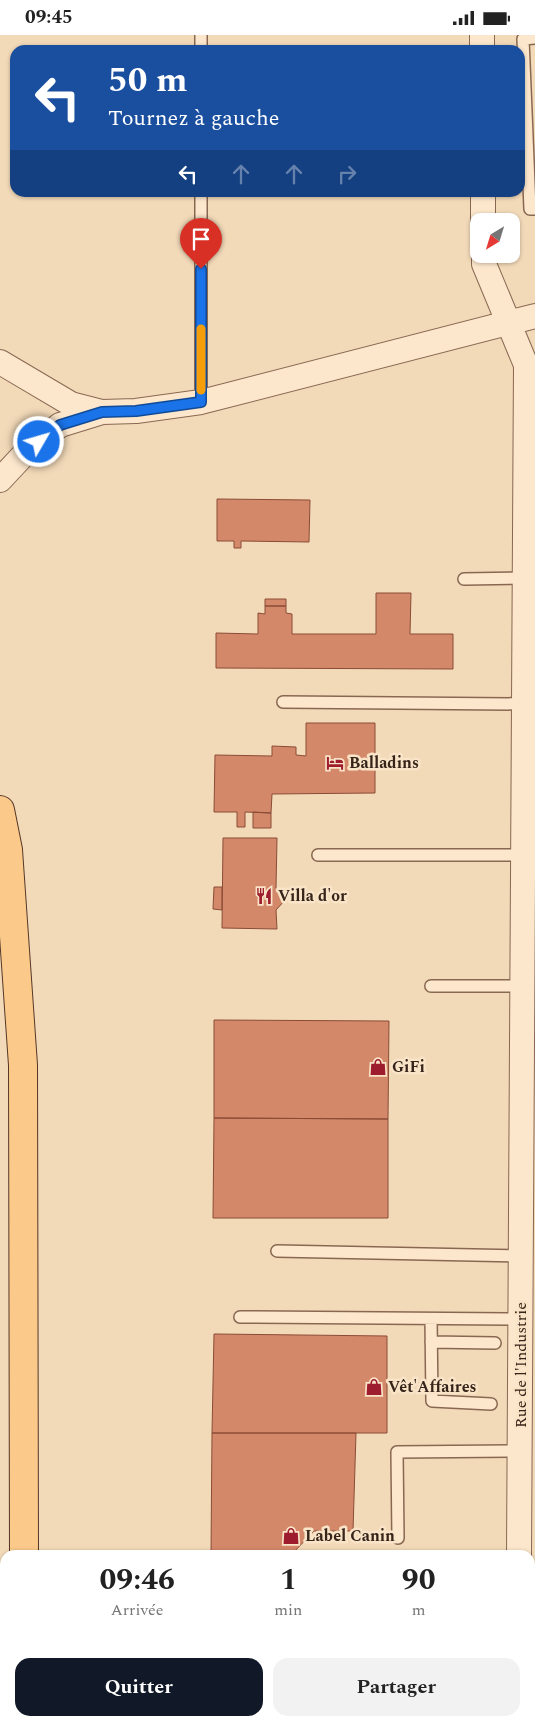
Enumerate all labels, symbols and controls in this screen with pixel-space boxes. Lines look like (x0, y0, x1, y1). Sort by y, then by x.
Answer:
text: 09:45 (25, 3, 73, 32)
text: 50 m (108, 54, 188, 107)
icon: left (25, 65, 90, 130)
text: Tournez à gauche (108, 102, 279, 135)
icon: left (174, 160, 202, 188)
icon: ahead (227, 160, 255, 188)
icon: ahead (280, 160, 308, 188)
icon: right (333, 160, 361, 188)
north arrow (470, 213, 520, 263)
map controls (470, 213, 520, 263)
pin (180, 218, 222, 269)
icon: arrive (187, 225, 215, 253)
position arrow (12.0, 415, 64.0, 467)
place label: Balladins (349, 751, 419, 775)
hotel icon: Balladins (325, 753, 345, 773)
place label: Villa d'or (278, 884, 347, 908)
restaurant icon: Villa d'or (254, 886, 274, 906)
place label: GiFi (392, 1055, 425, 1079)
shop icon: GiFi (368, 1057, 388, 1077)
street label: Rue de l'Industrie (509, 1302, 533, 1428)
place label: Vêt'Affaires (388, 1375, 477, 1399)
shop icon: Vêt'Affaires (364, 1377, 384, 1397)
place label: Label Canin (305, 1524, 395, 1548)
shop icon: Label Canin (281, 1526, 301, 1546)
text: 09:46 (99, 1557, 175, 1603)
text: 1 (280, 1557, 297, 1603)
text: 90 (402, 1557, 436, 1603)
text: Arrivée (111, 1598, 164, 1622)
text: min (274, 1598, 302, 1622)
text: m (412, 1598, 426, 1622)
button: Quitter (15, 1658, 263, 1716)
button: Partager (273, 1658, 520, 1716)

